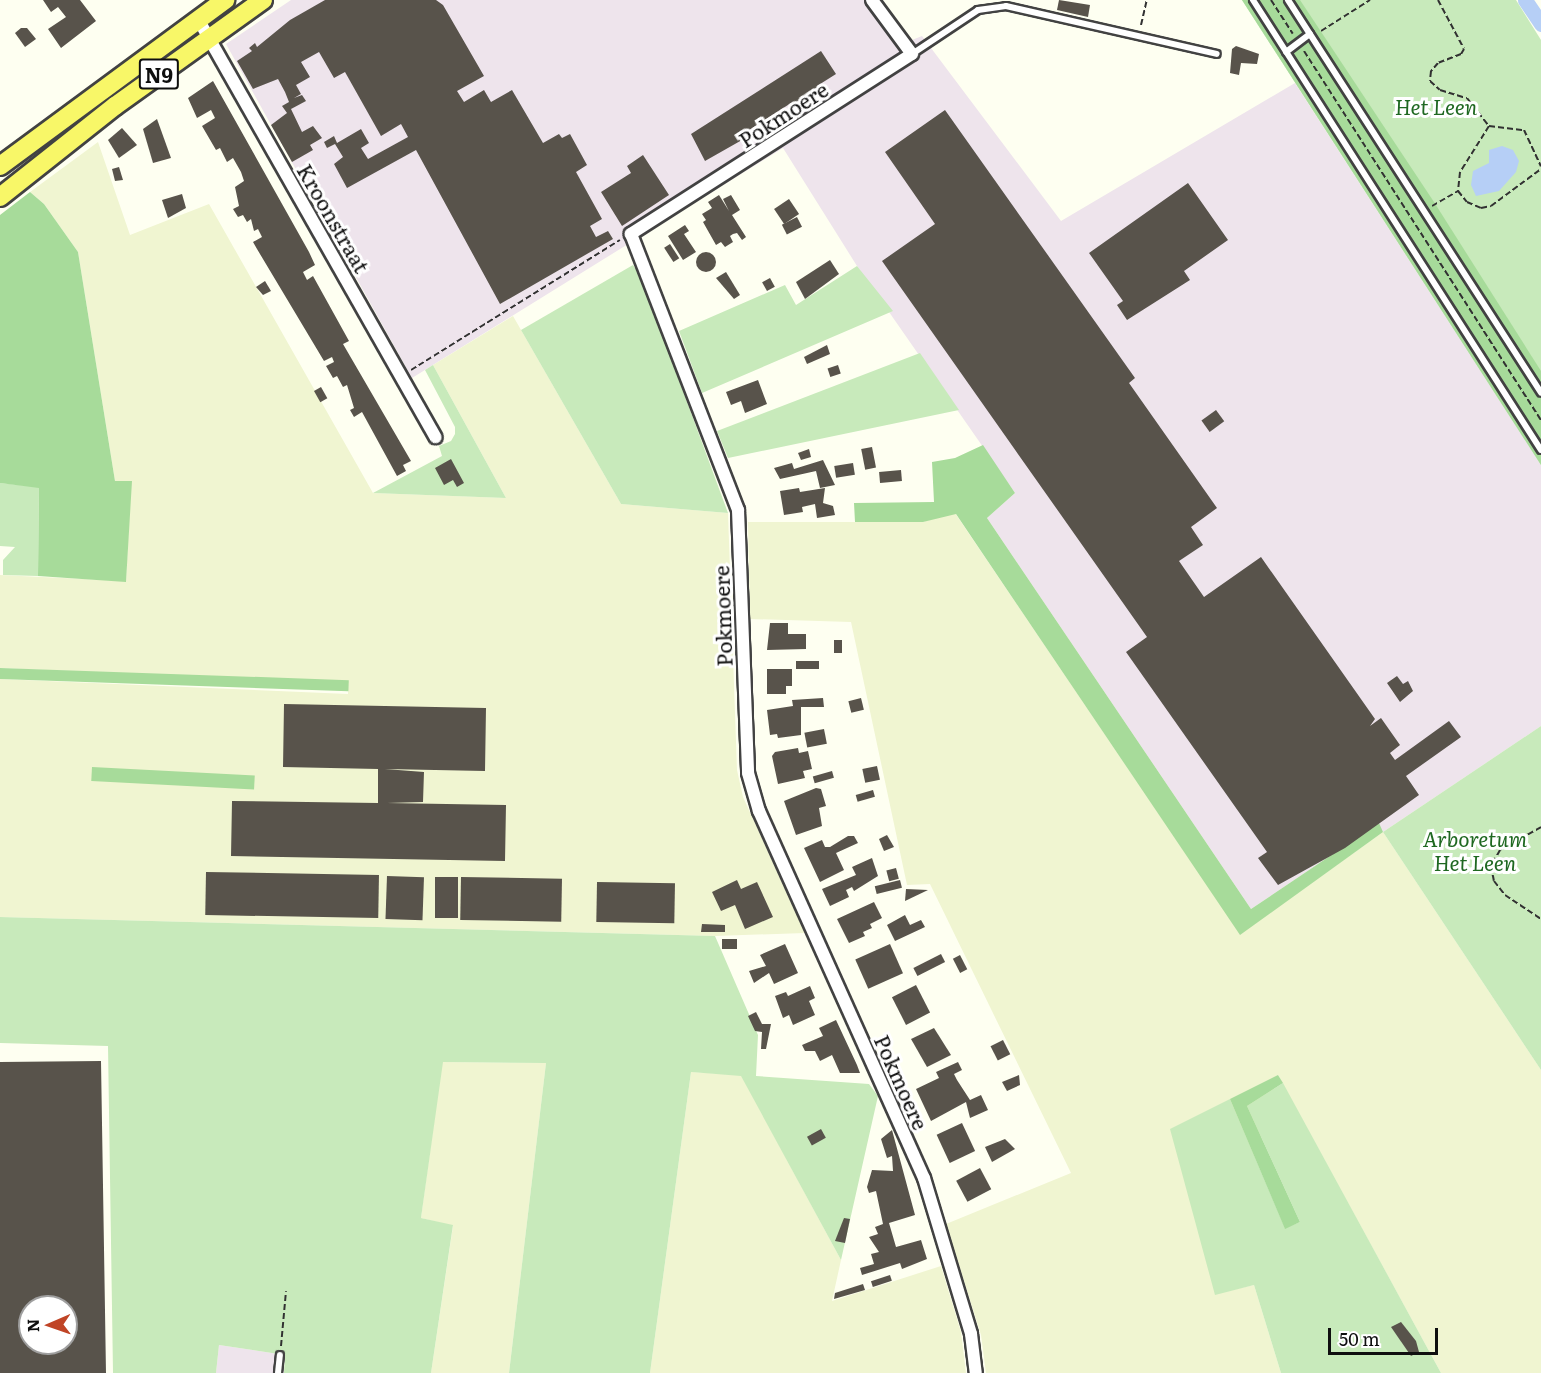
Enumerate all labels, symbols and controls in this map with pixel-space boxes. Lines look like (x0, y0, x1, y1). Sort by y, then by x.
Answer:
road number: N9 (138, 57, 180, 91)
street label: Pokmoere (734, 76, 832, 152)
park label: Het Leen (1395, 93, 1477, 119)
street label: Kroonstraat (293, 159, 375, 277)
street label: Pokmoere (708, 565, 736, 667)
park label: Arboretum Het Leen (1423, 825, 1527, 875)
street label: Pokmoere (870, 1031, 934, 1133)
north arrow (18, 1295, 78, 1355)
scale bar (1331, 1316, 1440, 1354)
text: N (20, 1318, 44, 1333)
text: 50 m (1339, 1325, 1380, 1352)

